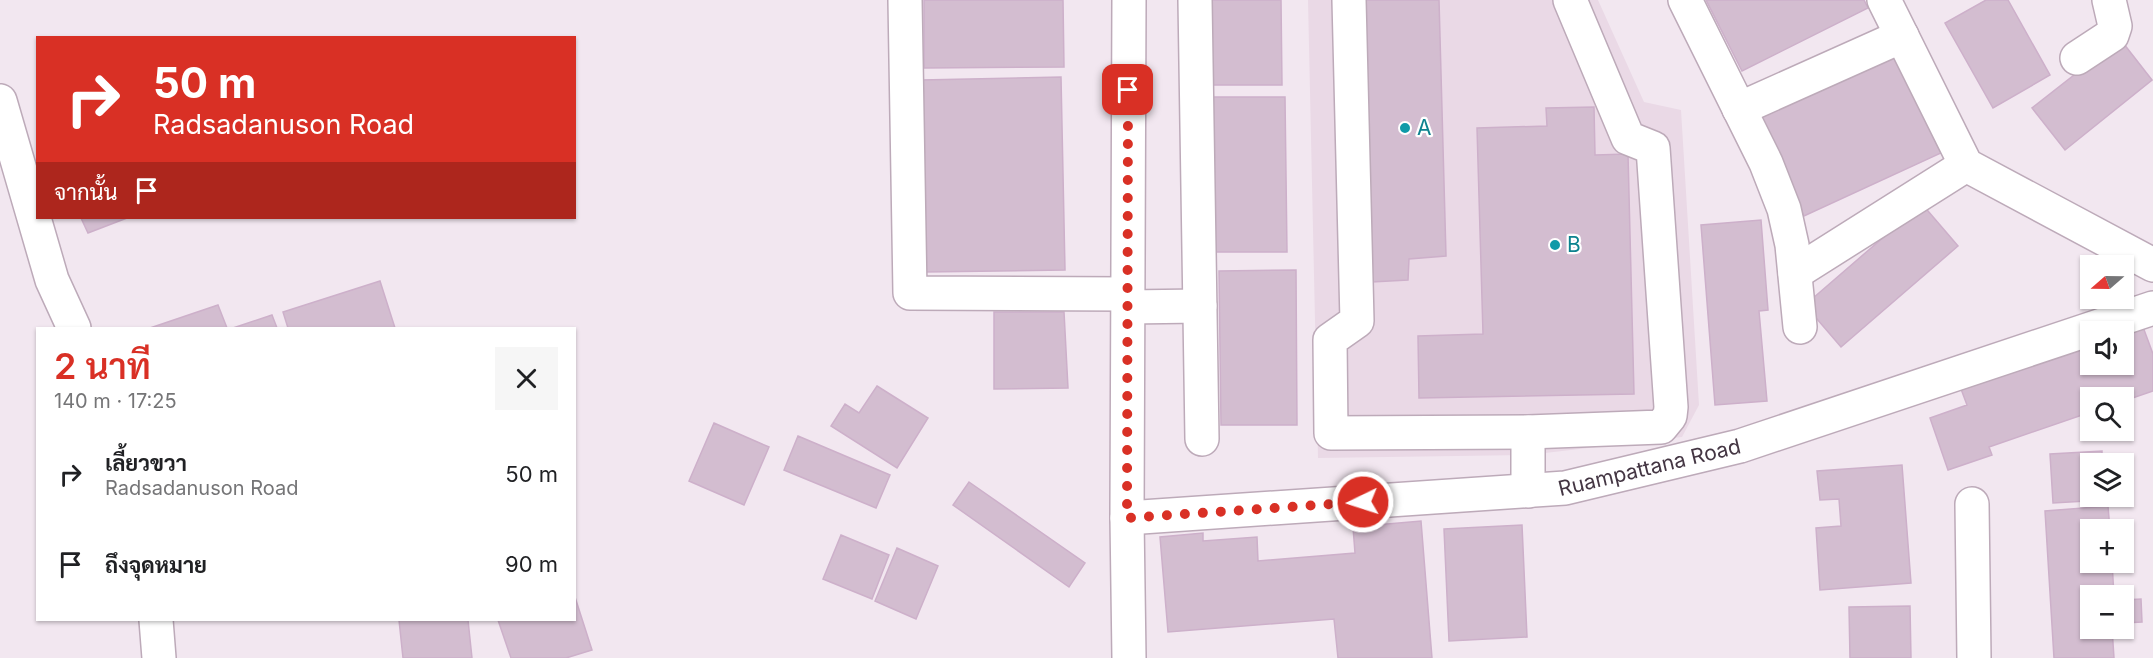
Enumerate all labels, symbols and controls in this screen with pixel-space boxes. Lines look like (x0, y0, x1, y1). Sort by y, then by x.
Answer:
text: 50 m (153, 57, 256, 108)
icon: right (54, 60, 132, 138)
pin (1102, 64, 1153, 115)
icon: arrive (1111, 73, 1144, 106)
text: Radsadanuson Road (153, 108, 414, 141)
place label: A (1417, 115, 1432, 140)
marker: A (1398, 121, 1412, 135)
icon: arrive (130, 174, 163, 207)
text: จากนั้น (54, 179, 118, 205)
place label: B (1567, 232, 1581, 257)
marker: B (1548, 238, 1562, 252)
north arrow (2080, 255, 2134, 309)
map controls (2080, 255, 2134, 639)
button: sound (2080, 321, 2134, 375)
text: 2 นาที (54, 344, 151, 388)
button: close (495, 347, 558, 410)
button: search (2080, 387, 2134, 441)
text: 140 m · 17:25 (54, 389, 177, 413)
street label: Ruampattana Road (1556, 433, 1743, 501)
text: เลี้ยวขวา (105, 450, 187, 476)
button: layers (2080, 453, 2134, 507)
icon: right (54, 458, 87, 491)
text: 50 m (505, 461, 558, 487)
position arrow (1331, 470, 1395, 534)
text: Radsadanuson Road (105, 476, 298, 500)
button: + (2080, 519, 2134, 573)
icon: arrive (54, 548, 87, 581)
text: 90 m (505, 551, 558, 577)
text: ถึงจุดหมาย (105, 552, 207, 578)
button: − (2080, 585, 2134, 639)

